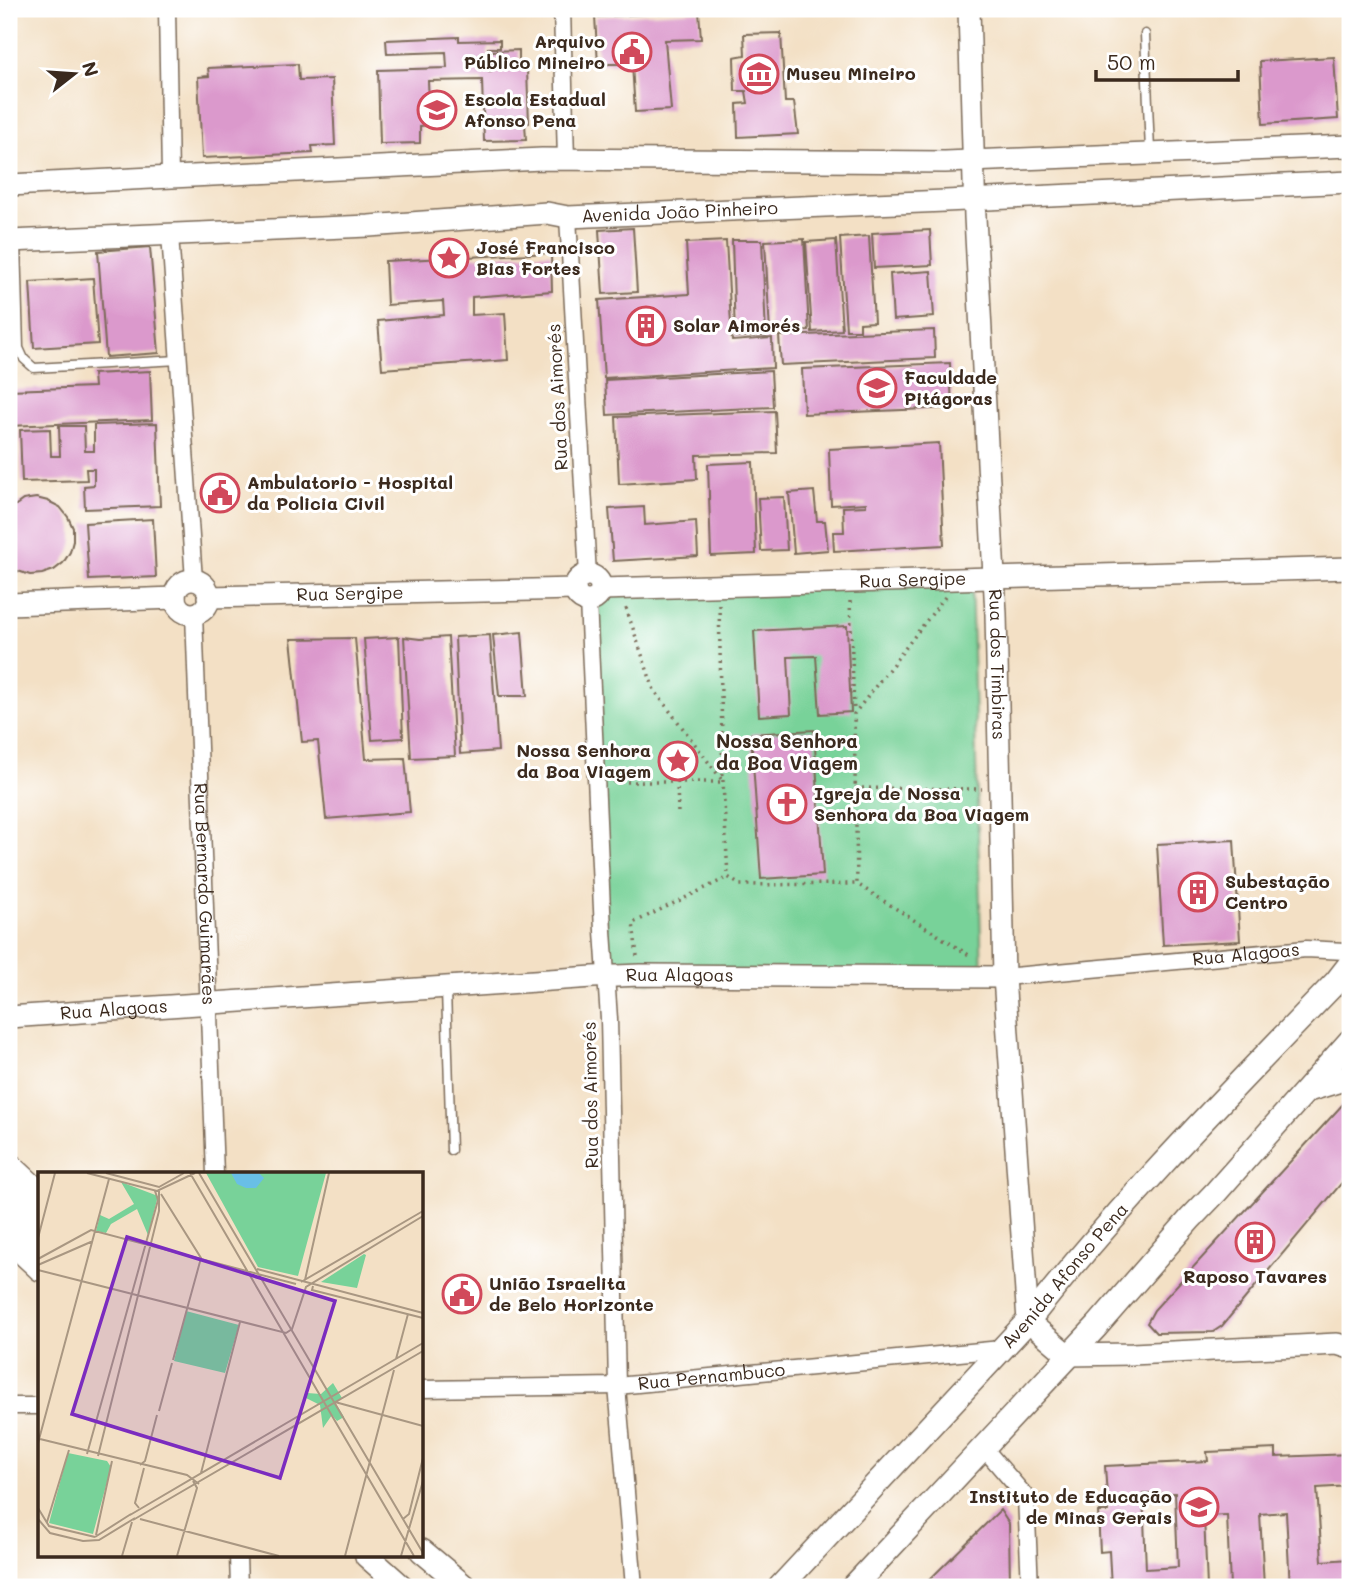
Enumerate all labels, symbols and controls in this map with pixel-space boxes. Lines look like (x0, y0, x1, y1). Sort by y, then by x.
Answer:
place label: Arquivo Público Mineiro (464, 29, 605, 74)
public building icon: Arquivo Público Mineiro (611, 31, 653, 73)
north arrow (38, 38, 108, 108)
scale bar (1096, 38, 1238, 82)
text: 50 m (1107, 48, 1156, 75)
museum icon: Museu Mineiro (738, 53, 780, 95)
text: N (77, 58, 105, 79)
place label: Museu Mineiro (786, 61, 916, 85)
place label: Escola Estadual Afonso Pena (464, 87, 606, 132)
school or university icon: Escola Estadual Afonso Pena (416, 89, 458, 131)
street label: Avenida João Pinheiro (581, 195, 779, 227)
place label: José Francisco Bias Fortes (476, 235, 615, 280)
place icon: José Francisco Bias Fortes (428, 237, 470, 279)
building icon: Solar Aimorés (625, 305, 667, 347)
place label: Solar Aimorés (673, 313, 800, 337)
street label: Rua dos Aimorés (541, 323, 573, 471)
place label: Faculdade Pitágoras (904, 365, 997, 410)
school or university icon: Faculdade Pitágoras (856, 367, 898, 409)
place label: Ambulatorio - Hospital da Policia Civil (247, 470, 453, 515)
public building icon: Ambulatorio - Hospital da Policia Civil (199, 472, 241, 514)
street label: Rua Sergipe (859, 566, 967, 593)
street label: Rua Sergipe (296, 580, 404, 606)
street label: Rua dos Timbiras (984, 588, 1012, 740)
district label: Nossa Senhora da Boa Viagem (716, 728, 858, 775)
place label: Nossa Senhora da Boa Viagem (517, 738, 651, 783)
place icon: Nossa Senhora da Boa Viagem (657, 740, 699, 782)
place label: Igreja de Nossa Senhora da Boa Viagem (814, 781, 1029, 826)
street label: Rua Bernardo Guimarães (189, 782, 222, 1005)
church icon: Igreja de Nossa Senhora da Boa Viagem (766, 783, 808, 825)
place label: Subestação Centro (1225, 869, 1330, 914)
building icon: Subestação Centro (1177, 871, 1219, 913)
street label: Rua Alagoas (1191, 937, 1301, 970)
street label: Rua Alagoas (625, 962, 734, 987)
street label: Rua Alagoas (59, 993, 168, 1024)
street label: Rua dos Aimorés (577, 1021, 603, 1169)
inset map (38, 1172, 424, 1558)
street label: Avenida Afonso Pena (996, 1197, 1133, 1353)
building icon: Raposo Tavares (1234, 1221, 1276, 1263)
place label: Raposo Tavares (1183, 1264, 1327, 1288)
place label: União Israelita de Belo Horizonte (489, 1271, 654, 1316)
public building icon: União Israelita de Belo Horizonte (441, 1273, 483, 1315)
street label: Rua Pernambuco (637, 1357, 786, 1395)
place label: Instituto de Educação de Minas Gerais (969, 1484, 1172, 1529)
school or university icon: Instituto de Educação de Minas Gerais (1178, 1486, 1220, 1528)

